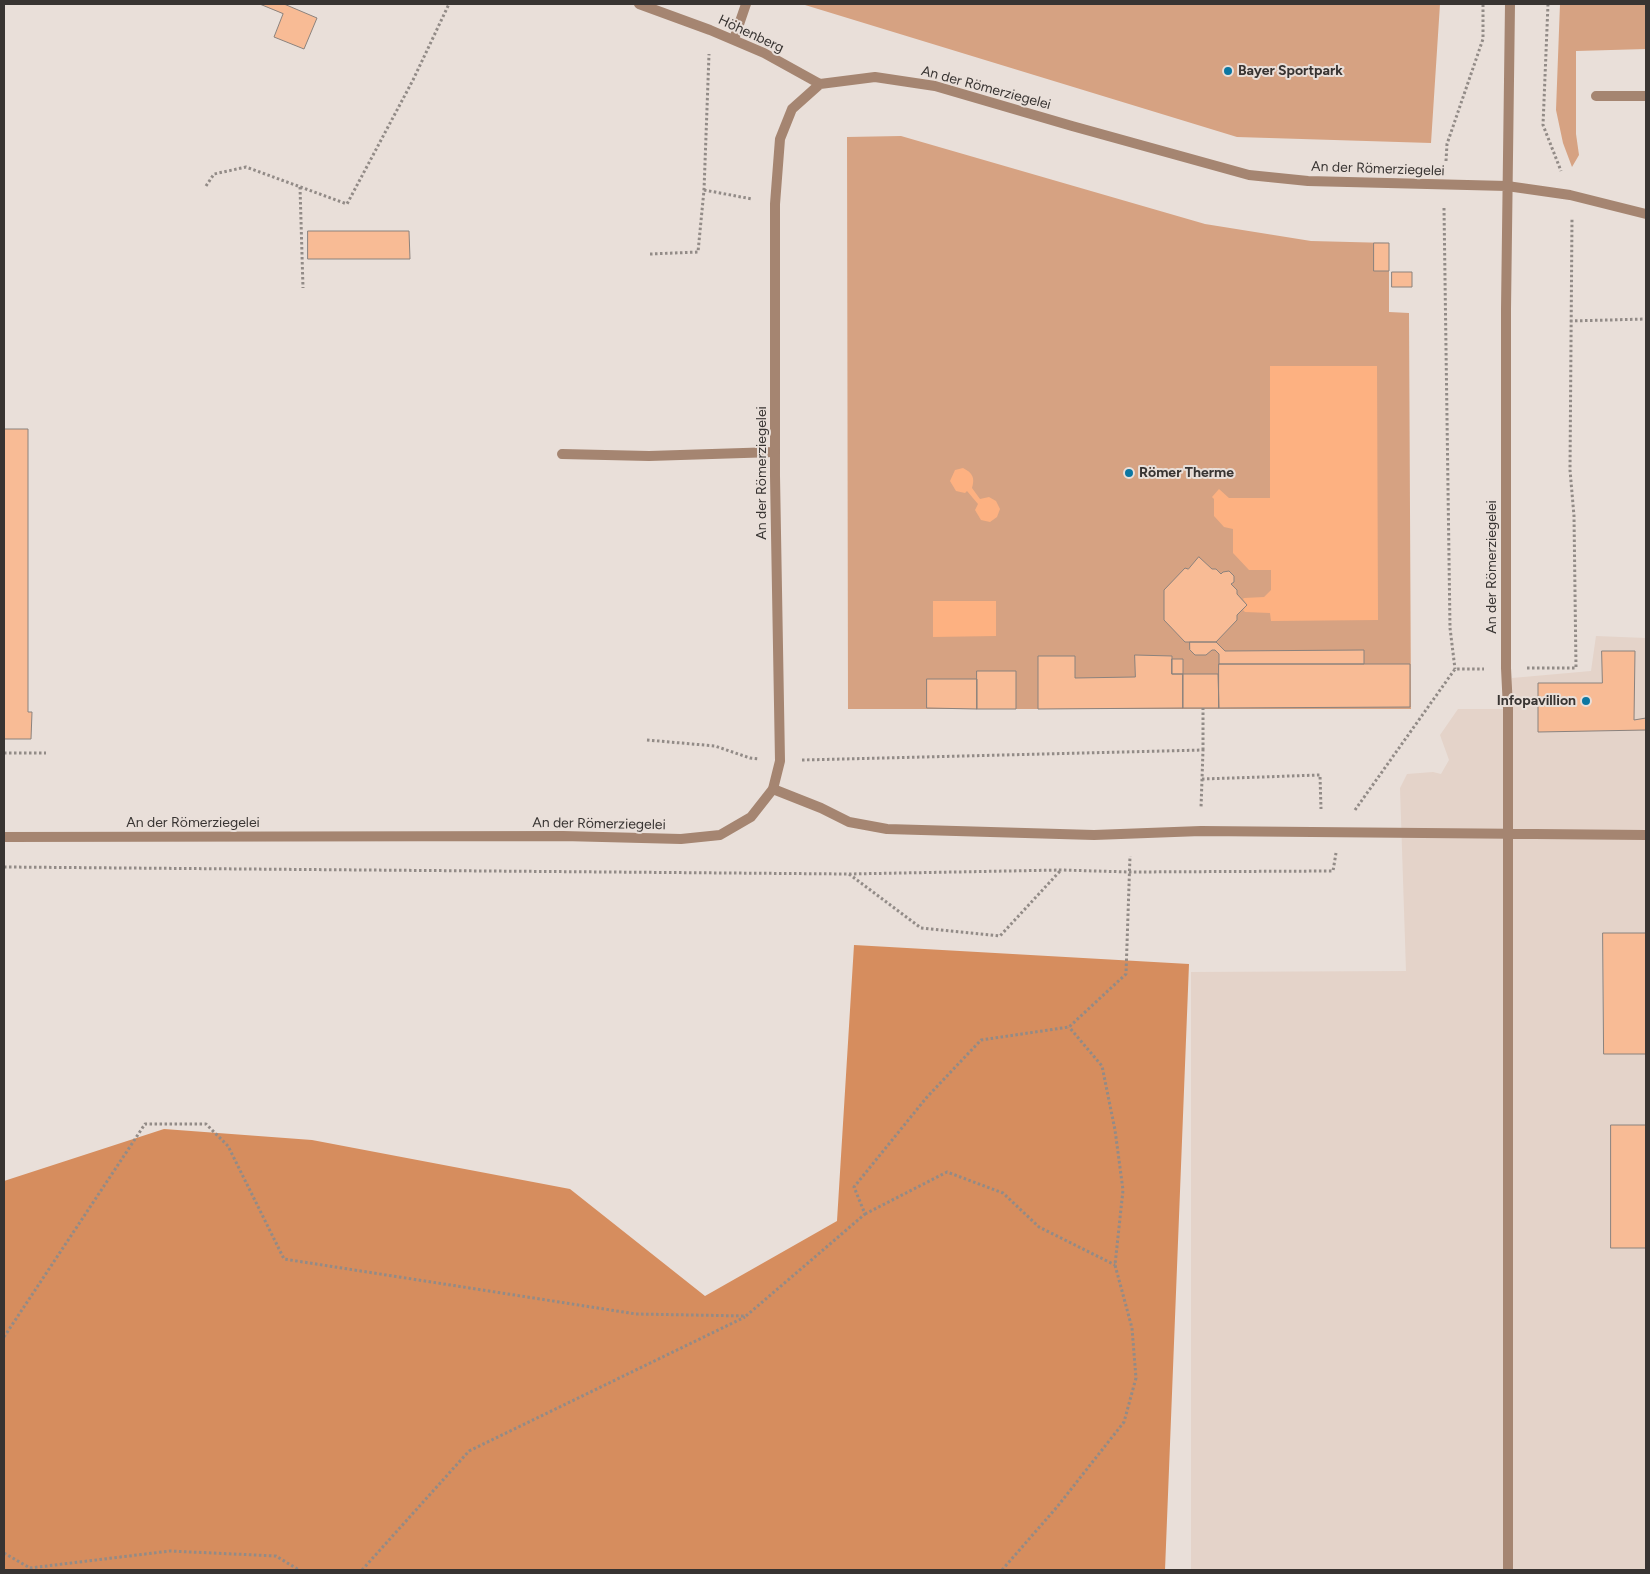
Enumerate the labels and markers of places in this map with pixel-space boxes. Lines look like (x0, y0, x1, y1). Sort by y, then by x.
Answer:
place label: Bayer Sportpark (1238, 63, 1343, 79)
marker: Bayer Sportpark (1222, 65, 1234, 77)
place label: Römer Therme (1139, 465, 1234, 481)
marker: Römer Therme (1123, 467, 1135, 479)
place label: Infopavillion (1497, 693, 1576, 709)
marker: Infopavillion (1580, 695, 1592, 707)

